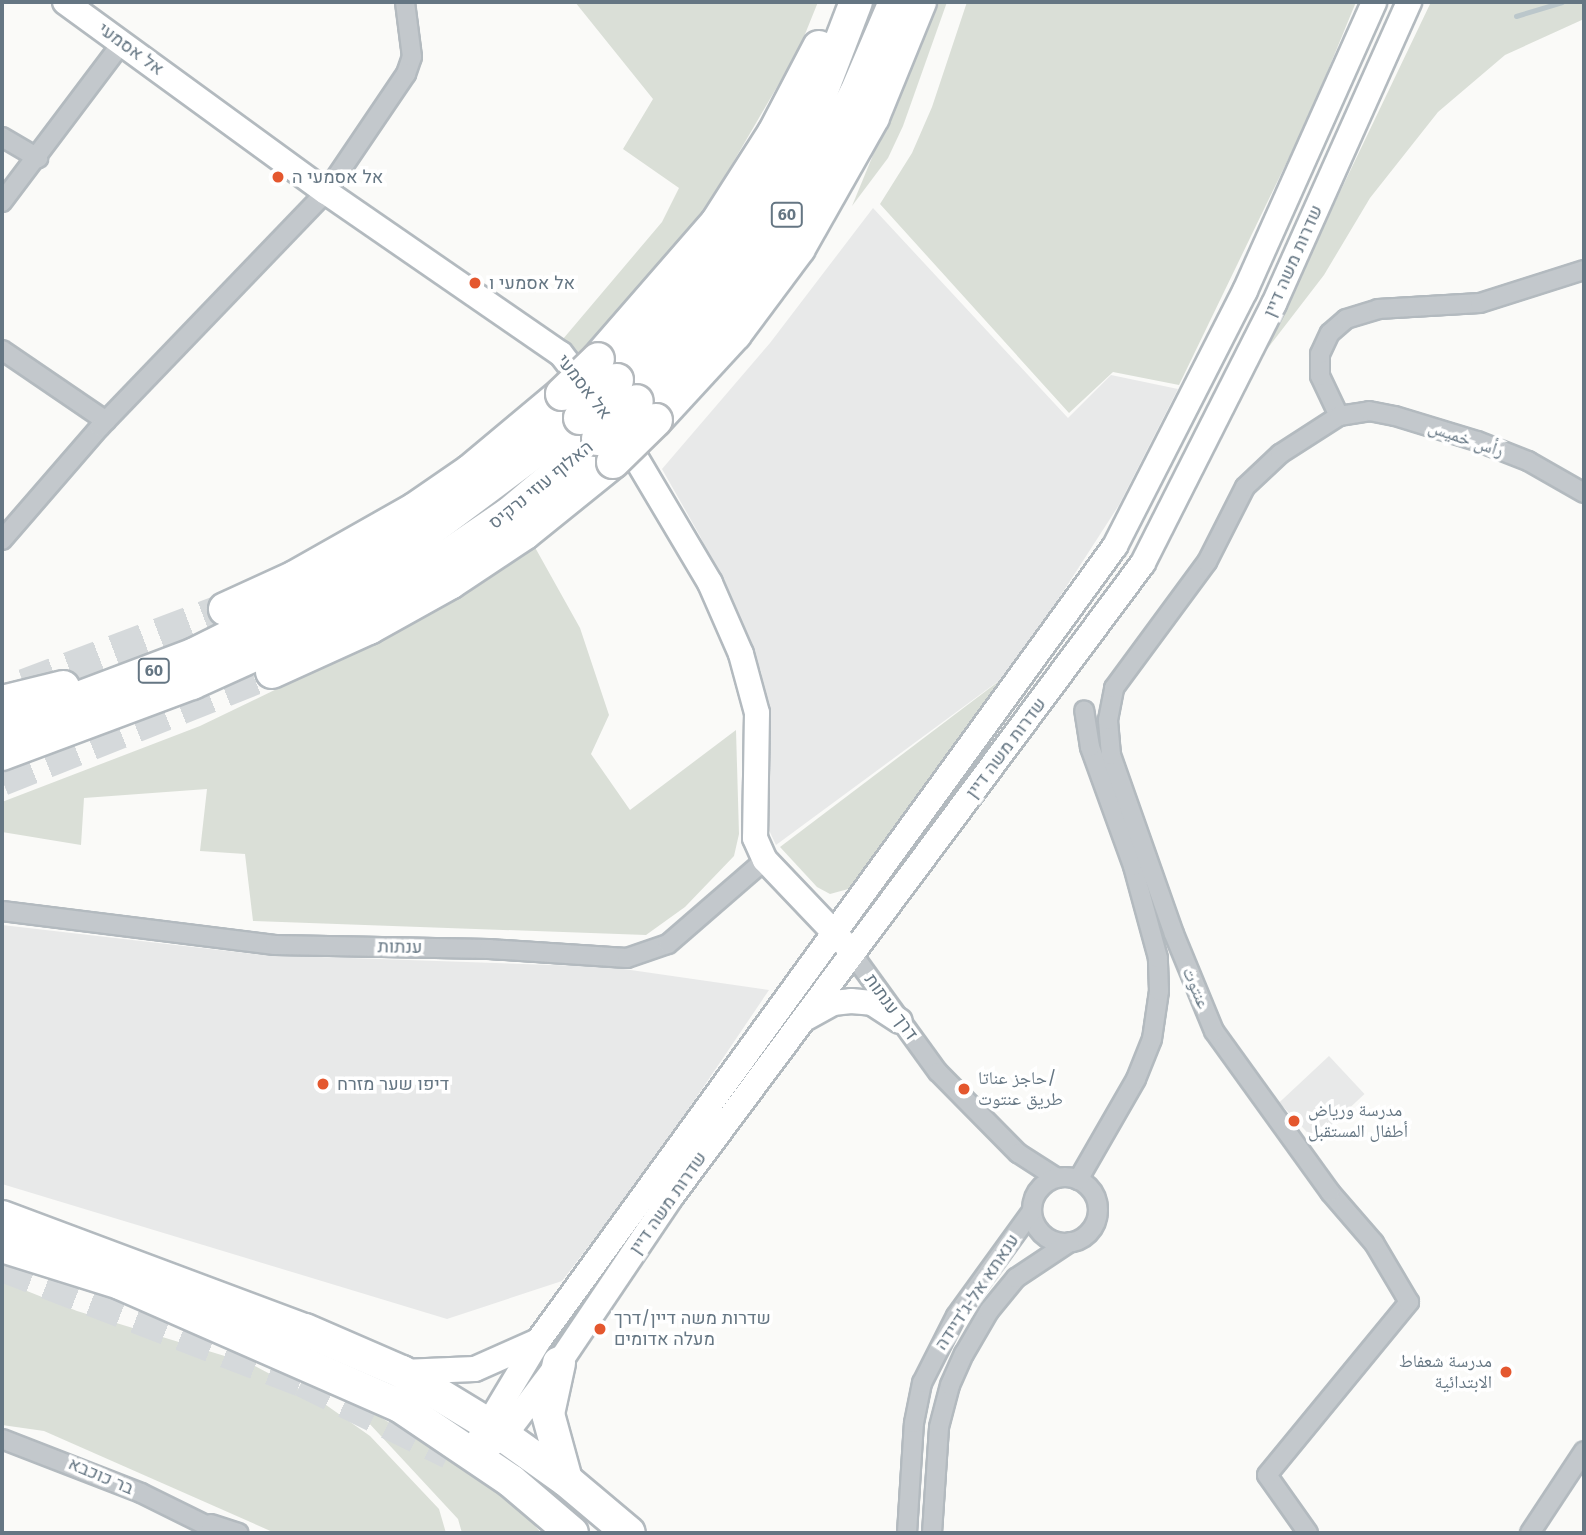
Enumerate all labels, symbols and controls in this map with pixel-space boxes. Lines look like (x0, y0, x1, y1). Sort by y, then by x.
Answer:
street label: אל אסמעי (94, 18, 168, 80)
place label: אל אסמעי ה (292, 166, 383, 188)
marker: אל אסמעי ה (270, 169, 286, 185)
road number: 60 (770, 202, 804, 228)
street label: שדרות משה דיין (1259, 202, 1327, 320)
place label: אל אסמעי ו (489, 272, 575, 294)
marker: אל אסמעי ו (467, 275, 483, 291)
street label: אל אסמעי (552, 350, 616, 424)
street label: رأس خميس (1426, 416, 1506, 462)
street label: האלוף עוזי נרקיס (485, 436, 597, 534)
road number: 60 (136, 658, 172, 684)
street label: שדרות משה דיין (961, 693, 1051, 803)
street label: ענתות (377, 936, 423, 958)
street label: عنتوت (1178, 964, 1214, 1012)
street label: דרך ענתות (860, 970, 922, 1044)
place label: حاجز عناتا/ طريق عنتوت (978, 1068, 1063, 1110)
place label: דיפו שער מזרח (337, 1073, 449, 1095)
marker: דיפו שער מזרח (315, 1076, 331, 1092)
marker: حاجز عناتا/ طريق عنتوت (956, 1081, 972, 1097)
place label: مدرسة ورياض أطفال المستقبل (1308, 1100, 1408, 1142)
marker: مدرسة ورياض أطفال المستقبل (1286, 1113, 1302, 1129)
street label: שדרות משה דיין (625, 1148, 711, 1258)
street label: ענאתא אל-ג'דיידה (930, 1230, 1024, 1354)
place label: שדרות משה דיין/דרך מעלה אדומים (614, 1308, 771, 1350)
marker: שדרות משה דיין/דרך מעלה אדומים (592, 1321, 608, 1337)
place label: مدرسة شعفاط الابتدائية (1399, 1351, 1492, 1394)
marker: مدرسة شعفاط الابتدائية (1498, 1364, 1514, 1380)
street label: בר כוכבא (65, 1453, 137, 1499)

